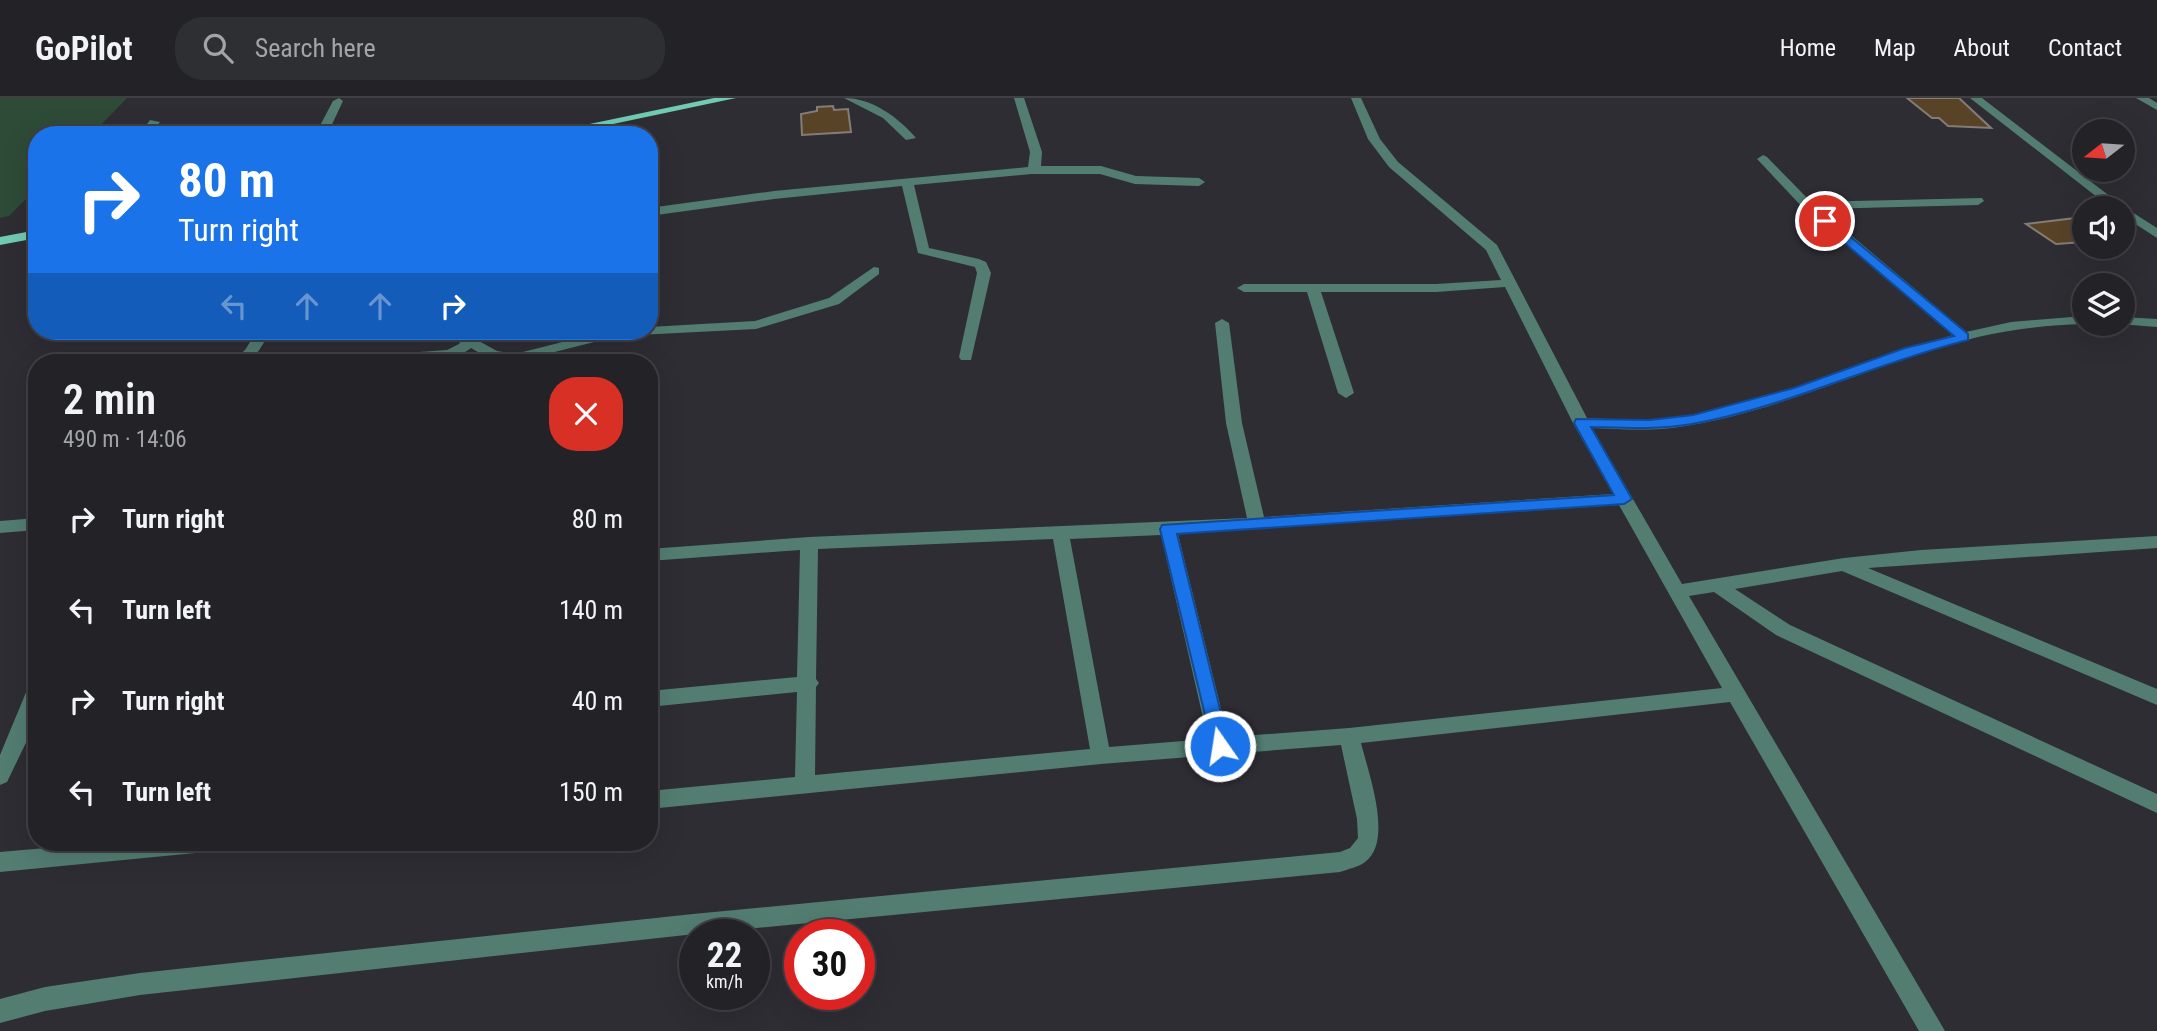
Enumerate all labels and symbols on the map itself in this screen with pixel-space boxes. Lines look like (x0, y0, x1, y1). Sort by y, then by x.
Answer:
north arrow (2072, 119, 2135, 182)
pin (1795, 191, 1855, 251)
position arrow (1183, 709, 1257, 783)
speed limit sign: 30 (784, 919, 875, 1010)

